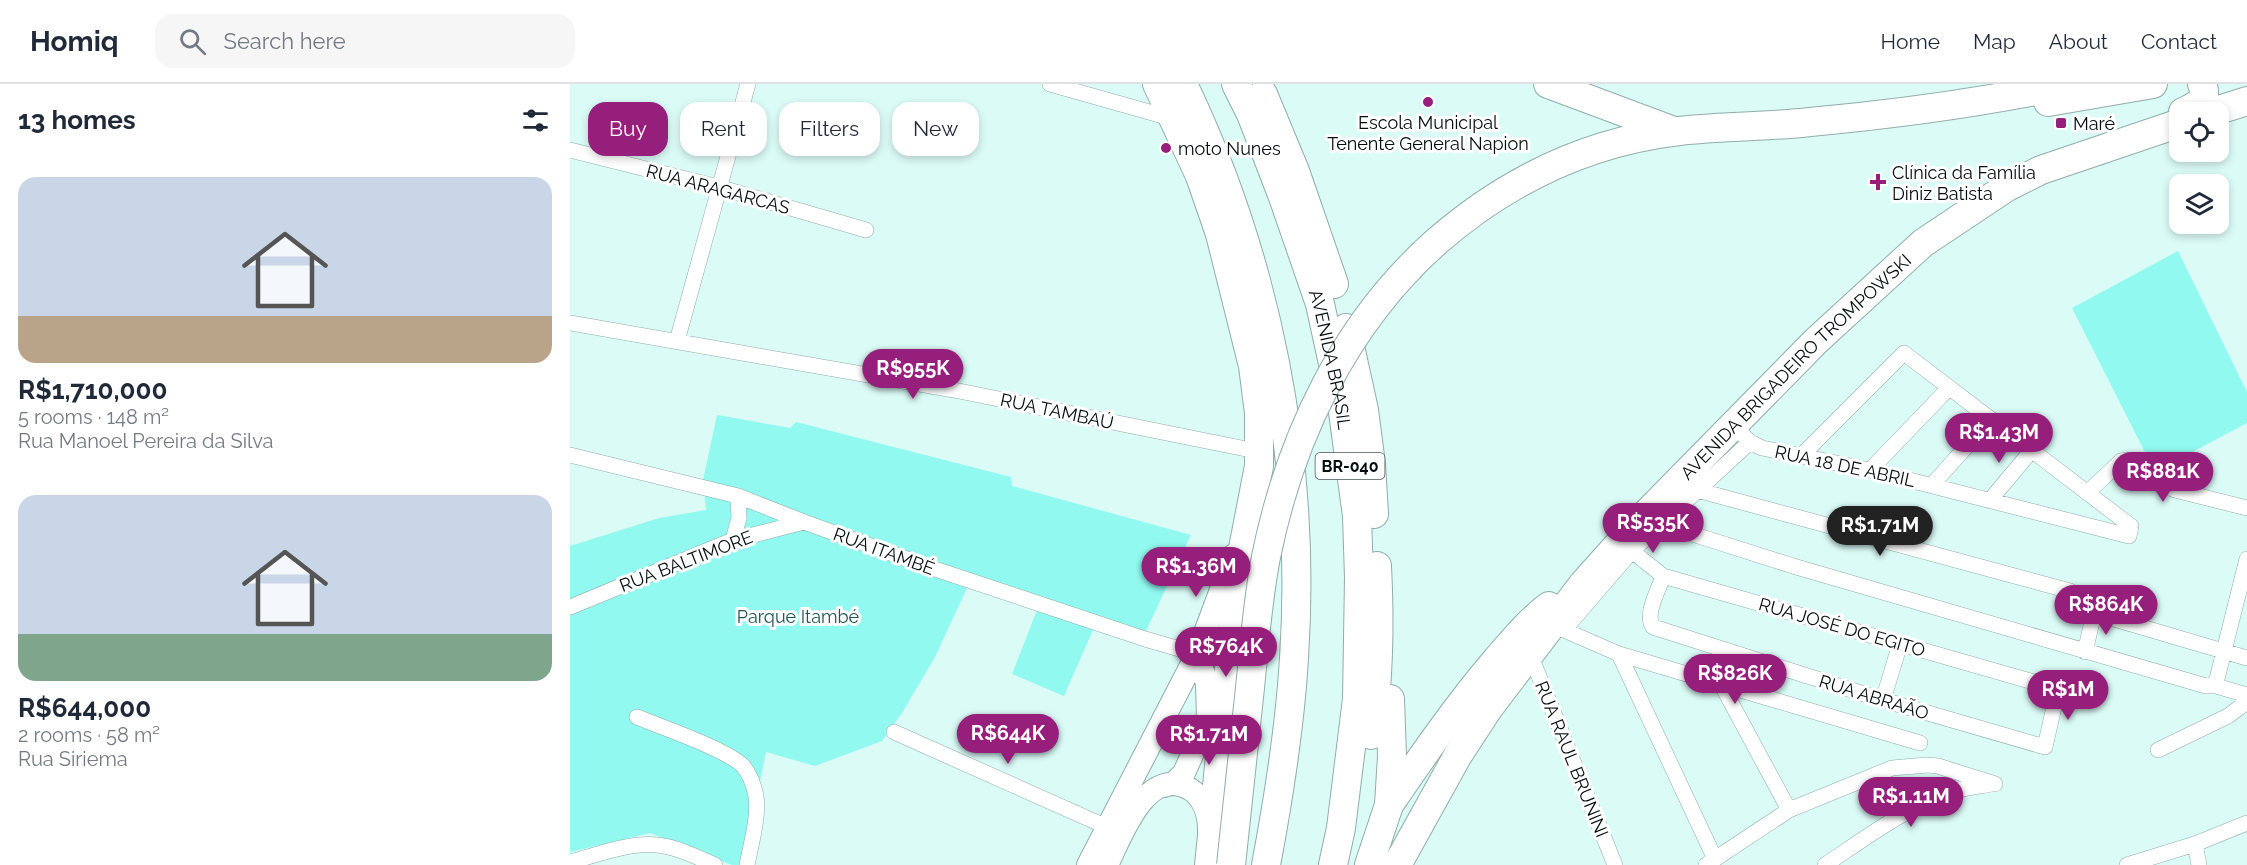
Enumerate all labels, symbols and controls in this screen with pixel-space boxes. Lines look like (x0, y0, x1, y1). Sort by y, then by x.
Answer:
search box (155, 14, 575, 68)
text: Homiq (30, 25, 119, 58)
icon: search (176, 25, 209, 58)
text: Search here (224, 28, 346, 54)
text: Home (1881, 29, 1940, 54)
text: Map (1973, 29, 2016, 54)
text: About (2049, 29, 2108, 54)
text: Contact (2141, 29, 2217, 54)
marker: Escola Municipal Tenente General Napion (1421, 95, 1435, 109)
chip: Buy (588, 102, 668, 156)
chip: Rent (680, 102, 767, 156)
chip: Filters (779, 102, 880, 156)
chip: New (892, 102, 979, 156)
map controls (2169, 102, 2229, 234)
button: locate (2169, 102, 2229, 162)
icon: filters (519, 104, 552, 137)
text: 13 homes (18, 105, 136, 135)
place label: Escola Municipal Tenente General Napion (1327, 112, 1529, 154)
place label: Maré (2073, 113, 2116, 134)
marker: Maré (2054, 116, 2068, 130)
place label: moto Nunes (1178, 138, 1281, 159)
marker: moto Nunes (1159, 141, 1173, 155)
street label: RUA ARAGARCAS (644, 160, 792, 218)
place label: Clínica da Família Diniz Batista (1892, 162, 2036, 204)
marker: Clínica da Família Diniz Batista (1869, 173, 1887, 191)
button: layers (2169, 174, 2229, 234)
icon: home (231, 216, 339, 324)
street label: AVENIDA BRIGADEIRO TROMPOWSKI (1676, 249, 1915, 483)
street label: AVENIDA BRASIL (1305, 286, 1356, 431)
pin: R$955K (864, 349, 962, 400)
text: R$955K (876, 356, 950, 380)
text: R$1,710,000 (18, 375, 167, 405)
street label: RUA TAMBAÚ (998, 388, 1116, 433)
text: 5 rooms · 148 m² (18, 405, 169, 429)
pin: R$1.43M (1944, 413, 2054, 464)
text: R$1.43M (1959, 420, 2039, 444)
text: Rua Manoel Pereira da Silva (18, 429, 273, 453)
street label: RUA 18 DE ABRIL (1773, 441, 1917, 491)
pin: R$881K (2114, 452, 2212, 503)
road number: BR-040 (1316, 453, 1384, 479)
text: R$881K (2126, 459, 2200, 483)
pin: R$535K (1604, 503, 1702, 554)
pin: R$1.71M (1825, 506, 1935, 557)
text: R$535K (1617, 510, 1689, 534)
text: R$1.71M (1841, 513, 1919, 537)
street label: RUA ITAMBÉ (831, 522, 938, 579)
street label: RUA BALTIMORE (616, 526, 756, 596)
icon: home (231, 534, 339, 642)
pin: R$1.36M (1141, 547, 1251, 598)
text: R$1.36M (1156, 554, 1236, 578)
pin: R$864K (2057, 585, 2155, 636)
street label: RUA JOSÉ DO EGITO (1756, 592, 1928, 661)
text: R$864K (2069, 592, 2144, 616)
park label: Parque Itambé (737, 606, 860, 627)
pin: R$764K (1177, 627, 1275, 678)
text: R$764K (1189, 634, 1263, 658)
pin: R$826K (1686, 654, 1784, 705)
text: R$826K (1698, 661, 1772, 685)
street label: RUA ABRAÃO (1817, 670, 1931, 724)
pin: R$1M (2032, 670, 2104, 721)
text: R$1M (2041, 677, 2095, 701)
street label: RUA RAUL BRUNINI (1531, 678, 1613, 840)
text: R$644,000 (18, 693, 151, 723)
pin: R$644K (959, 714, 1057, 765)
pin: R$1.71M (1154, 715, 1264, 766)
text: R$644K (971, 721, 1045, 745)
text: R$1.71M (1170, 722, 1248, 746)
text: 2 rooms · 58 m² (18, 723, 160, 747)
text: Rua Siriema (18, 747, 128, 771)
pin: R$1.11M (1856, 777, 1966, 828)
text: R$1.11M (1872, 784, 1950, 808)

